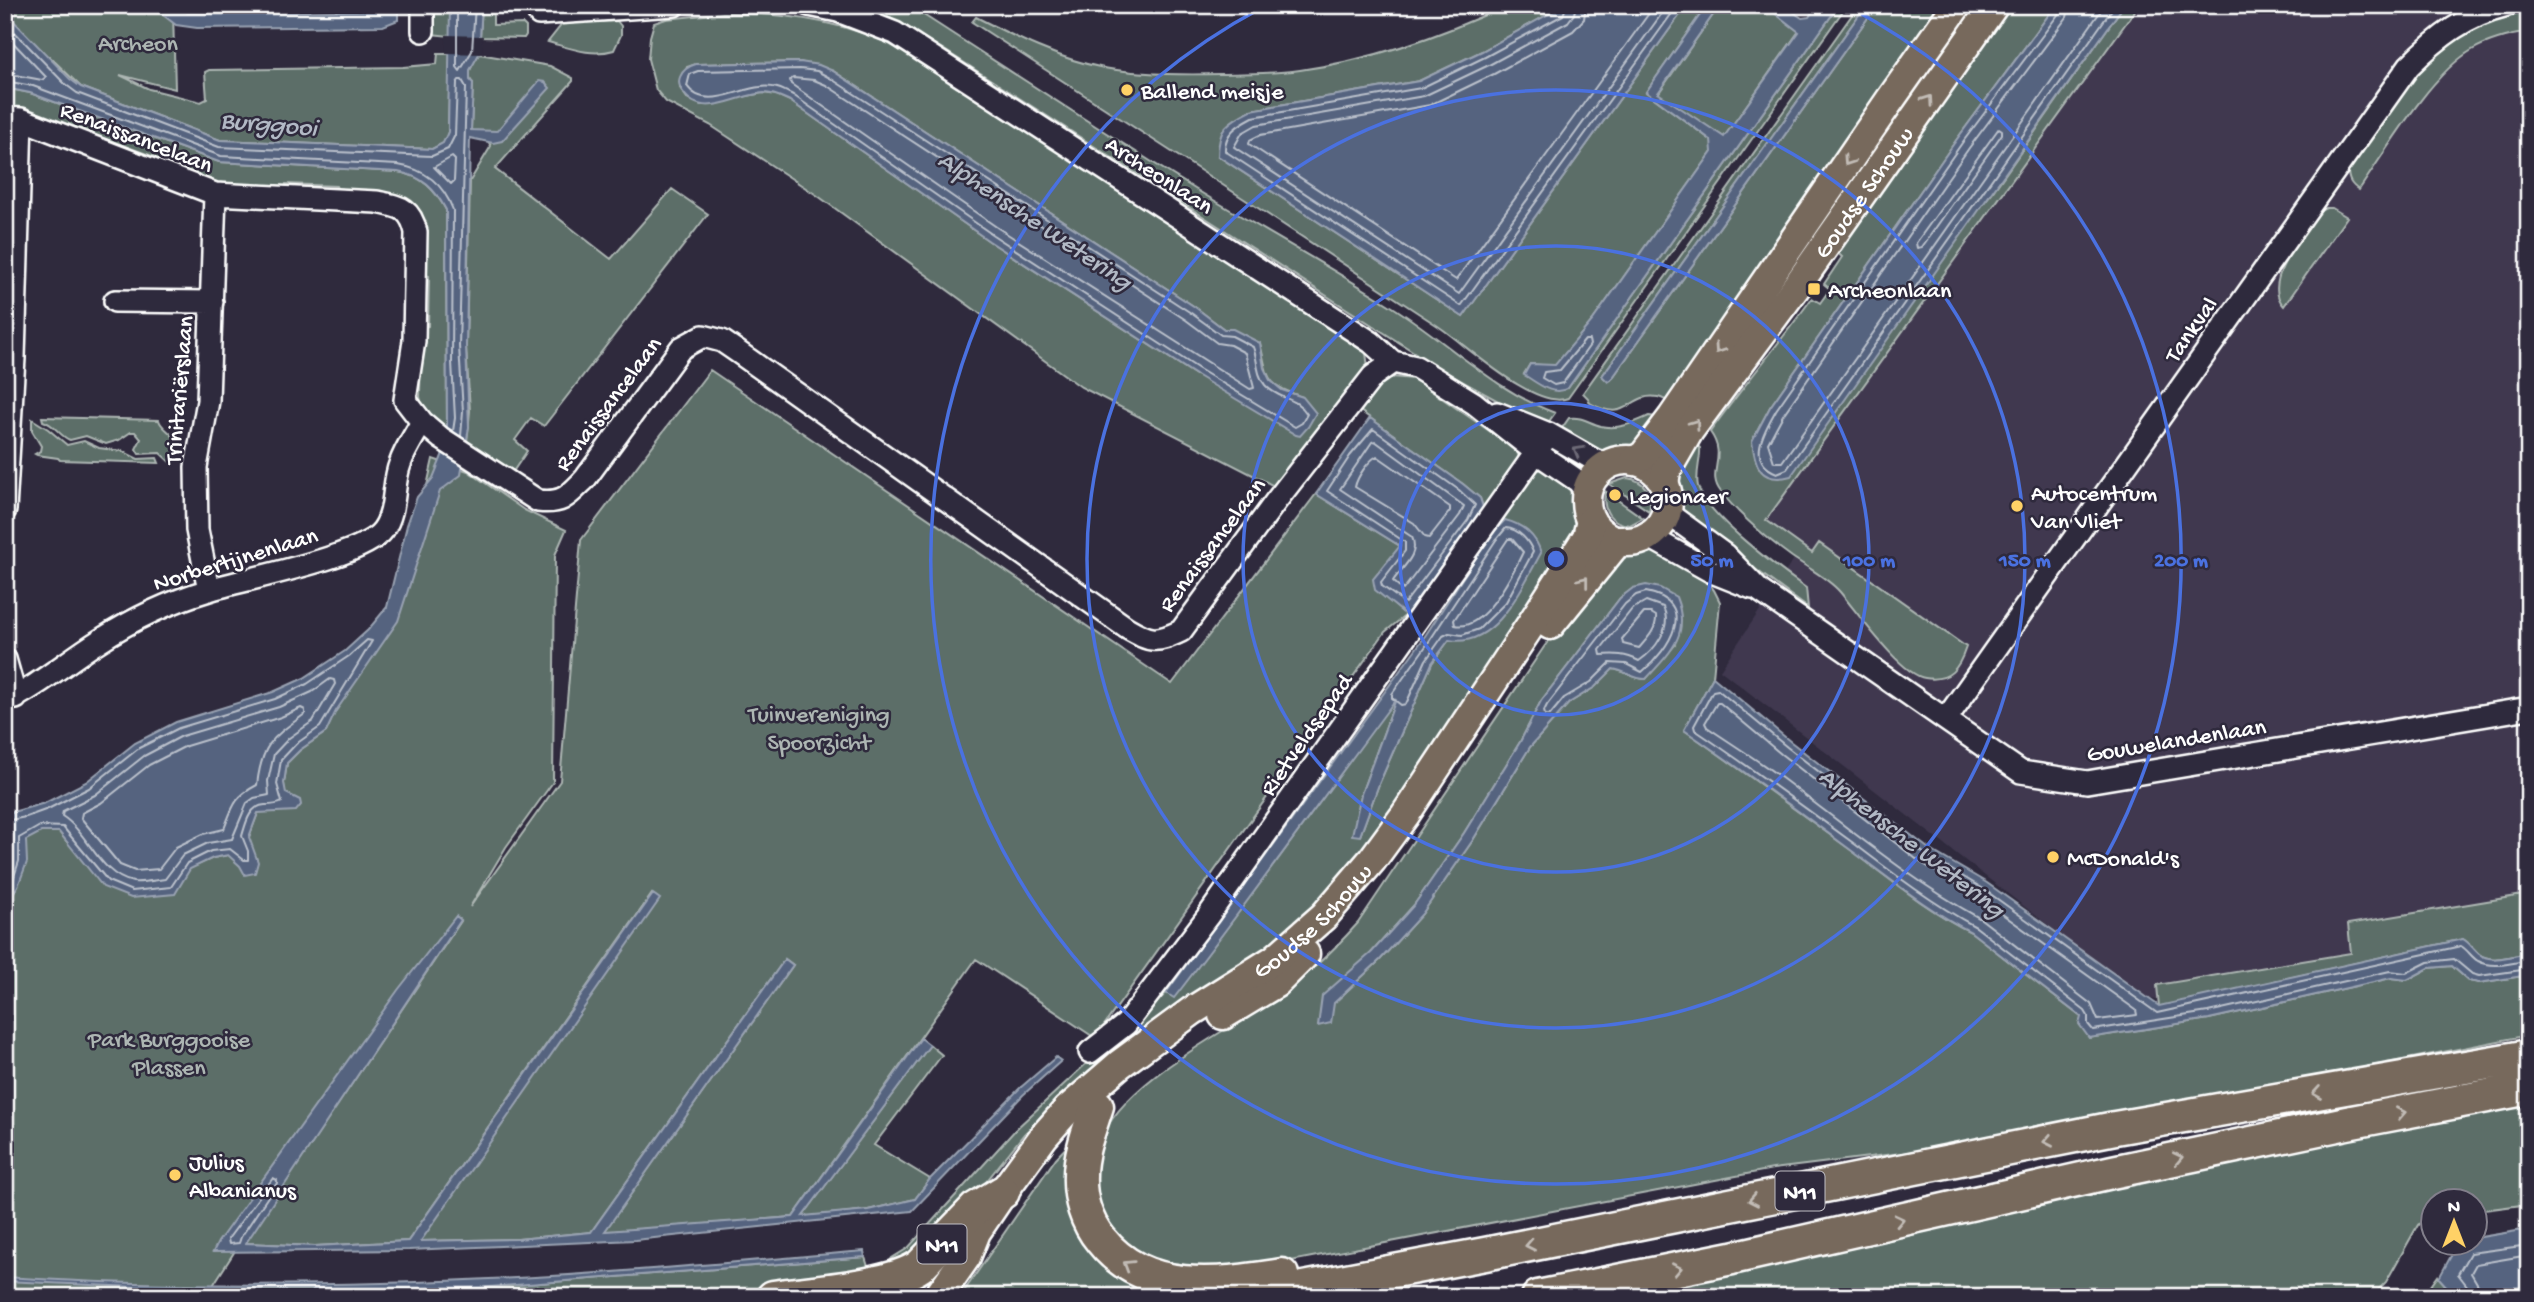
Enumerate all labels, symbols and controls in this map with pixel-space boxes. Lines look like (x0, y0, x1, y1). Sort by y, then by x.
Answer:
park label: Archeon (98, 31, 179, 60)
place label: Ballend meisje (1140, 79, 1284, 108)
marker: Ballend meisje (1119, 82, 1135, 98)
one-way arrow (1919, 95, 1932, 108)
street label: Renaissancelaan (55, 97, 217, 182)
water label: Burggooi (219, 107, 322, 146)
street label: Goudse Schouw (1810, 122, 1922, 265)
street label: Archeonlaan (1099, 131, 1218, 223)
water label: Alphensche Wetering (931, 146, 1138, 300)
one-way arrow (1844, 153, 1856, 166)
place label: Archeonlaan (1828, 278, 1952, 307)
marker: Archeonlaan (1806, 281, 1822, 297)
street label: Tankval (2159, 292, 2226, 371)
street label: Trinitariërslaan (160, 314, 202, 468)
street label: Renaissancelaan (550, 332, 670, 478)
one-way arrow (1715, 341, 1727, 354)
one-way arrow (1686, 419, 1699, 432)
one-way arrow (1573, 446, 1586, 459)
street label: Renaissancelaan (1154, 473, 1274, 619)
place label: Autocentrum Van Vliet (2030, 481, 2157, 538)
place label: Legionaer (1629, 484, 1730, 513)
marker: Legionaer (1607, 487, 1623, 503)
marker: Autocentrum Van Vliet (2009, 498, 2025, 514)
street label: Norbertijnenlaan (150, 522, 322, 600)
centre of rings (1544, 547, 1568, 571)
text: 50 m (1691, 550, 1734, 575)
text: 100 m (1842, 550, 1895, 575)
text: 150 m (1998, 550, 2051, 575)
text: 200 m (2154, 550, 2208, 575)
one-way arrow (1576, 577, 1589, 589)
street label: Rietveldsepad (1255, 668, 1362, 803)
park label: Tuinvereniging Spoorzicht (746, 702, 890, 759)
street label: Gouwelandenlaan (2085, 714, 2269, 771)
water label: Alphensche Wetering (1811, 762, 2011, 928)
place label: McDonald's (2067, 846, 2180, 875)
marker: McDonald's (2045, 849, 2061, 865)
street label: Goudse Schouw (1249, 859, 1380, 987)
park label: Park Burggooise Plassen (87, 1027, 251, 1084)
one-way arrow (2311, 1085, 2323, 1100)
one-way arrow (2395, 1106, 2407, 1121)
one-way arrow (2042, 1133, 2054, 1148)
place label: Julius Albanianus (189, 1150, 297, 1207)
one-way arrow (2172, 1152, 2184, 1167)
marker: Julius Albanianus (167, 1167, 183, 1183)
road number: N11 (1776, 1172, 1825, 1210)
north arrow (2418, 1186, 2488, 1256)
one-way arrow (1747, 1192, 1759, 1207)
text: N (2448, 1197, 2460, 1220)
one-way arrow (1893, 1214, 1905, 1228)
road number: N11 (918, 1224, 967, 1264)
one-way arrow (1524, 1236, 1536, 1251)
one-way arrow (1123, 1260, 1136, 1273)
one-way arrow (1671, 1262, 1683, 1277)

